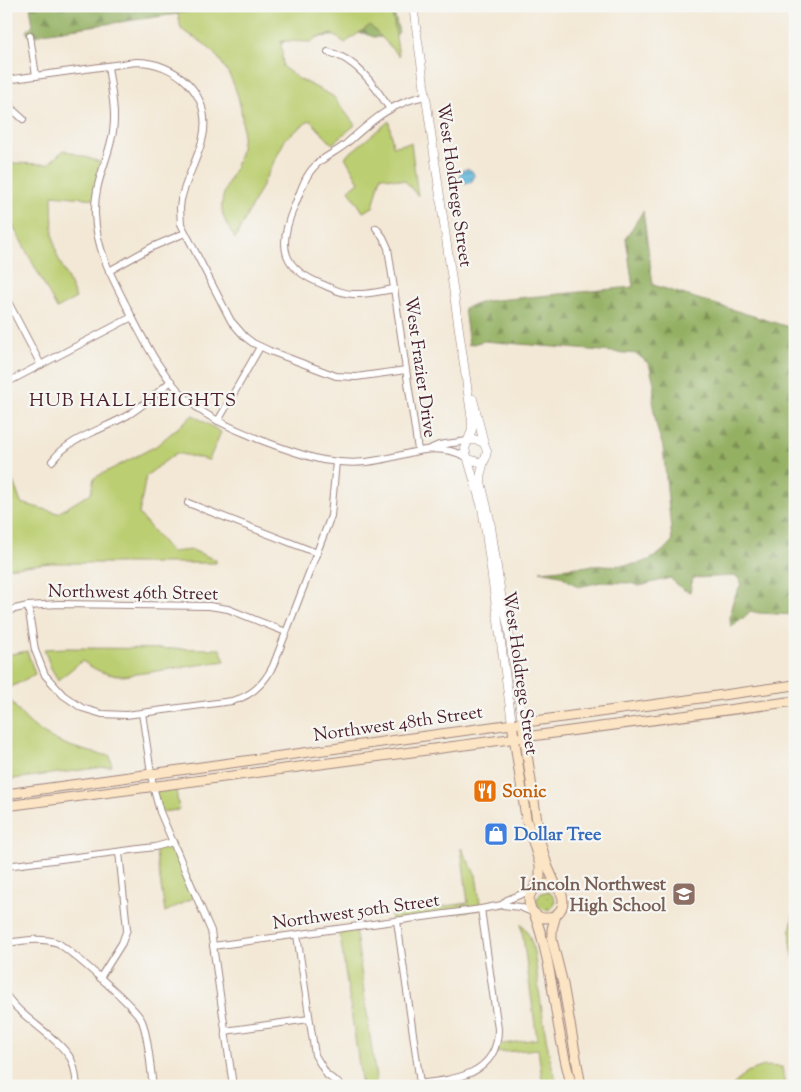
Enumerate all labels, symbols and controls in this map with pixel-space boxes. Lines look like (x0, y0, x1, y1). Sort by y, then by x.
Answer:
street label: West Holdrege Street (429, 102, 477, 269)
street label: West Frazier Drive (396, 295, 442, 440)
district label: HUB HALL HEIGHTS (29, 388, 237, 415)
street label: Northwest 46th Street (48, 580, 218, 608)
street label: West Holdrege Street (495, 590, 543, 757)
street label: Northwest 48th Street (312, 700, 485, 750)
restaurant icon: Sonic (472, 778, 498, 804)
place label: Sonic (502, 780, 547, 806)
shop icon: Dollar Tree (483, 821, 509, 847)
place label: Dollar Tree (514, 823, 602, 849)
place label: Lincoln Northwest High School (520, 873, 667, 920)
school or university icon: Lincoln Northwest High School (671, 881, 697, 907)
street label: Northwest 50th Street (271, 888, 441, 938)

